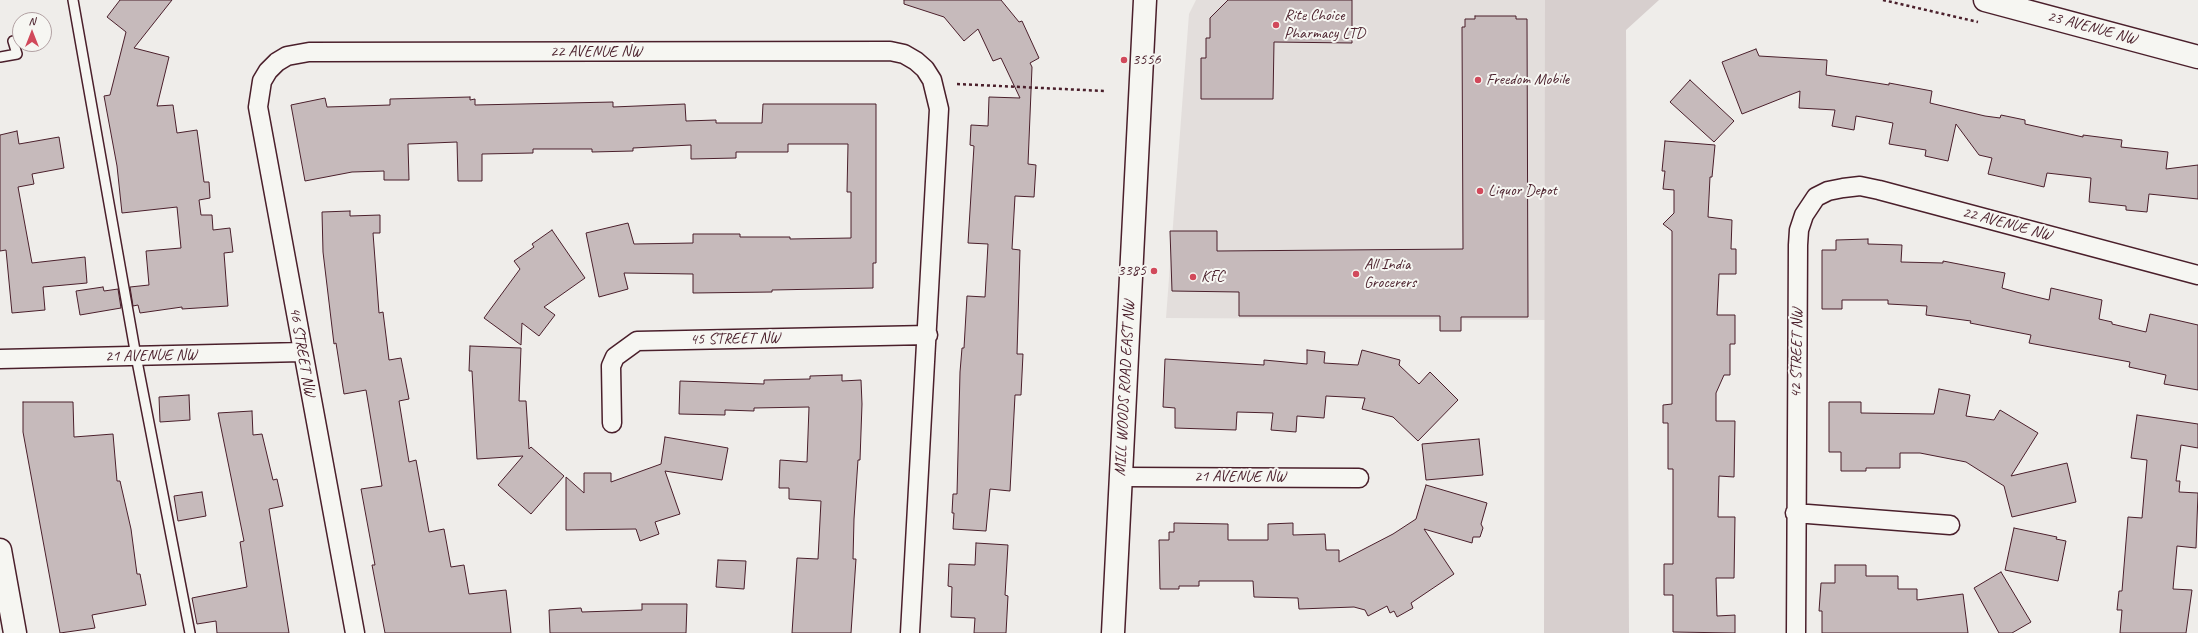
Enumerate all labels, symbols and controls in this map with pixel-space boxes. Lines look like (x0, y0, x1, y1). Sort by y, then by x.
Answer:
place label: Rite Choice Pharmacy LTD (1284, 6, 1365, 44)
street label: 23 AVENUE NW (2045, 7, 2139, 49)
north arrow (12, 12, 52, 52)
text: N (29, 14, 35, 28)
marker: Rite Choice Pharmacy LTD (1271, 20, 1281, 30)
street label: 22 AVENUE NW (550, 42, 642, 62)
place label: 3556 (1132, 50, 1161, 70)
marker: 3556 (1119, 55, 1129, 65)
place label: Freedom Mobile (1486, 70, 1569, 90)
marker: Freedom Mobile (1473, 75, 1483, 85)
place label: Liquor Depot (1488, 181, 1557, 201)
marker: Liquor Depot (1475, 186, 1485, 196)
street label: 22 AVENUE NW (1960, 203, 2054, 245)
place label: All India Grocerers (1364, 255, 1416, 293)
place label: 3385 (1117, 261, 1146, 281)
marker: 3385 (1149, 266, 1159, 276)
place label: KFC (1201, 267, 1224, 287)
marker: All India Grocerers (1351, 269, 1361, 279)
marker: KFC (1188, 272, 1198, 282)
street label: MILL WOODS ROAD EAST NW (1111, 299, 1139, 477)
street label: 46 STREET NW (285, 306, 319, 398)
street label: 42 STREET NW (1787, 308, 1807, 398)
street label: 45 STREET NW (690, 329, 780, 349)
street label: 21 AVENUE NW (105, 346, 197, 366)
street label: 21 AVENUE NW (1194, 467, 1286, 487)

